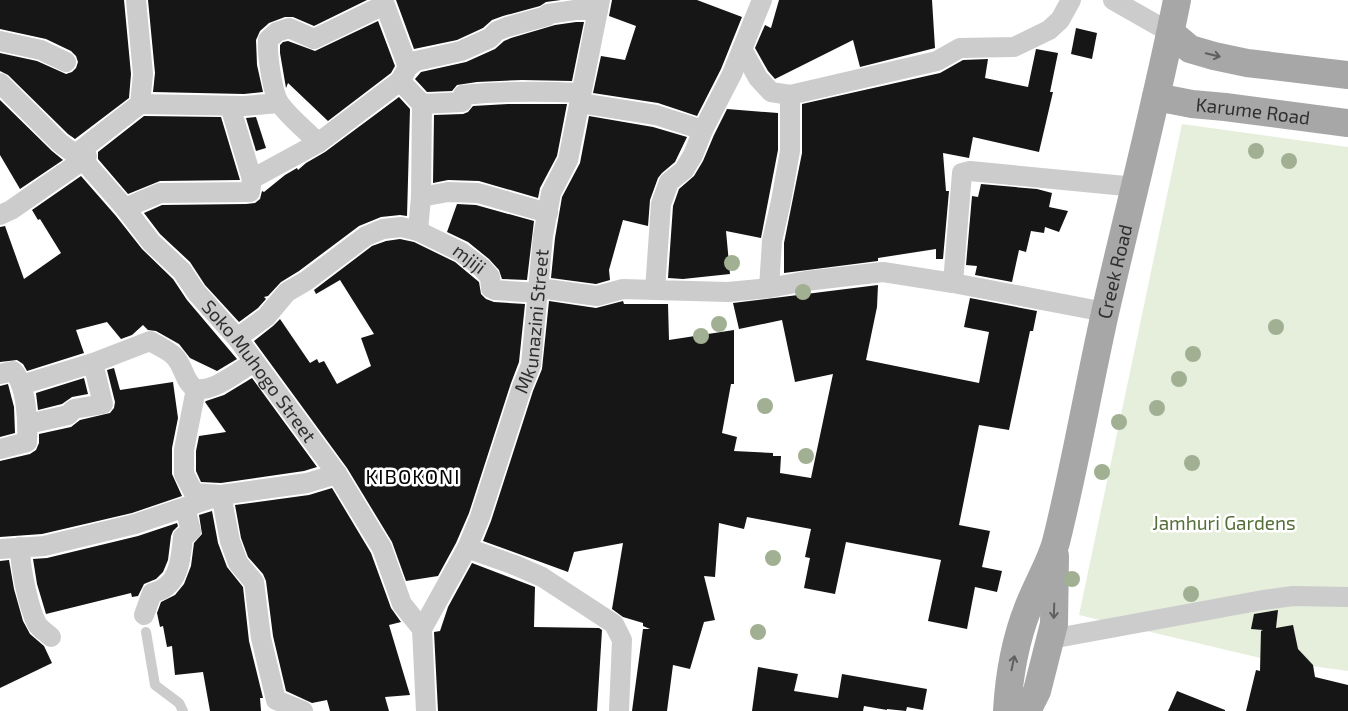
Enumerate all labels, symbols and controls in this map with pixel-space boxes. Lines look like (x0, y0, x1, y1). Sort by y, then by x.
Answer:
one-way arrow (1204, 51, 1220, 61)
street label: Karume Road (1195, 92, 1312, 129)
street label: Creek Road (1092, 222, 1136, 321)
street label: mjiji (449, 238, 491, 278)
street label: Mkunazini Street (509, 248, 553, 397)
street label: Soko Muhogo Street (197, 295, 322, 446)
district label: KIBOKONI (366, 464, 460, 488)
park label: Jamhuri Gardens (1152, 511, 1296, 534)
one-way arrow (1050, 602, 1059, 618)
one-way arrow (1009, 655, 1018, 671)

